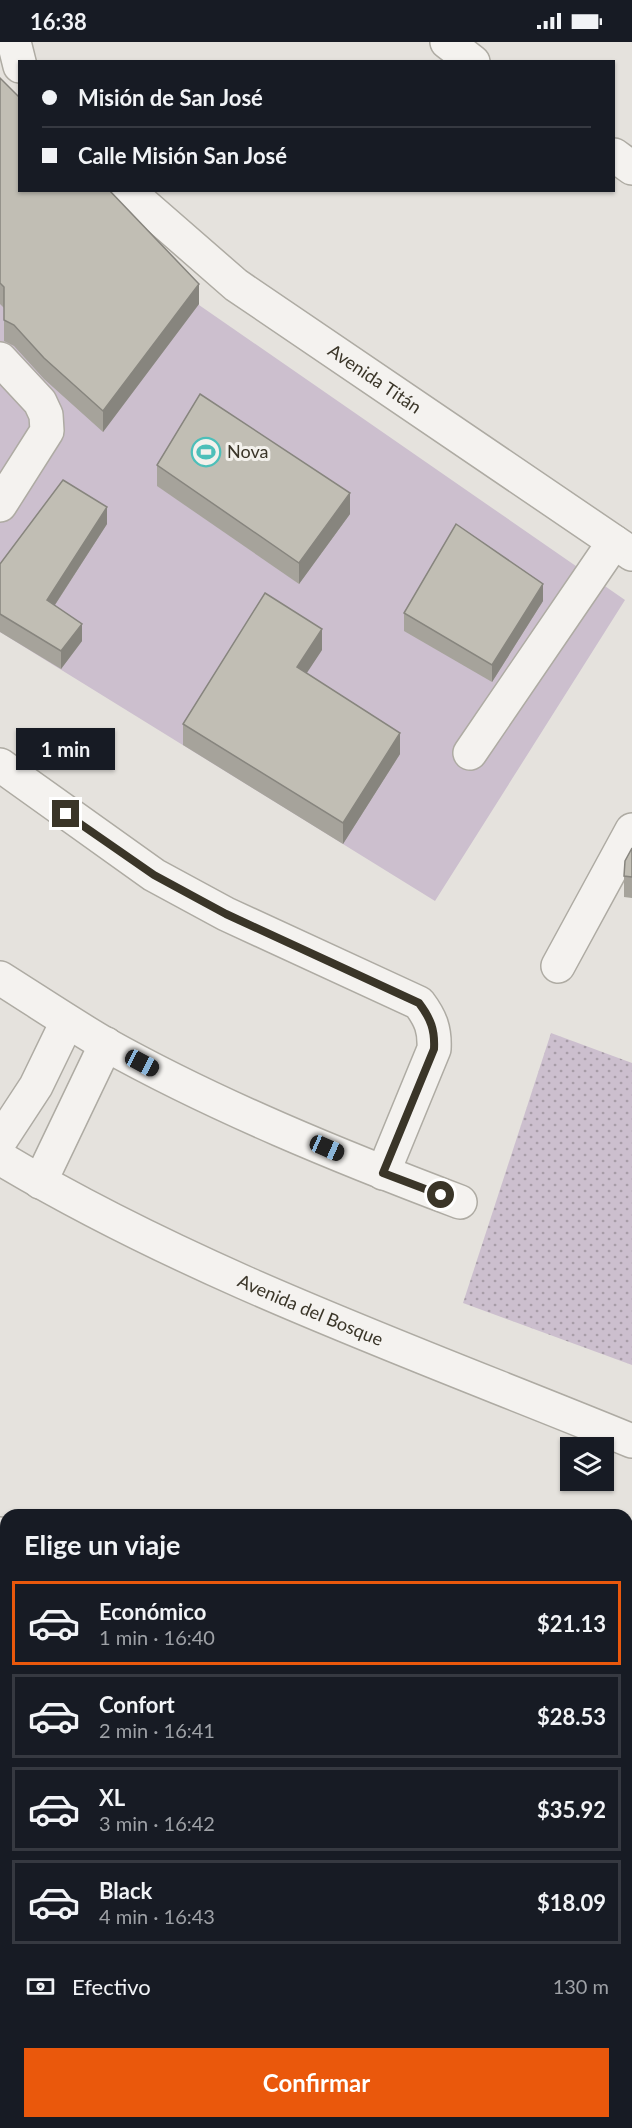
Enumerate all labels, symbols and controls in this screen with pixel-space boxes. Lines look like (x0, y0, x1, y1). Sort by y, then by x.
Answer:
text: 16:38 (30, 8, 87, 35)
text: Misión de San José (78, 84, 263, 111)
text: Calle Misión San José (78, 142, 287, 169)
street label: Avenida Titán (324, 339, 426, 418)
sports icon: Nova (190, 436, 222, 468)
place label: Nova (227, 440, 268, 462)
callout: 1 min (16, 727, 116, 769)
text: 1 min (41, 737, 90, 761)
route end (52, 800, 79, 827)
car (122, 1047, 162, 1079)
car (307, 1132, 347, 1164)
route start (427, 1181, 454, 1208)
street label: Avenida del Bosque (235, 1269, 387, 1350)
map controls (560, 1437, 614, 1491)
button: layers (560, 1437, 614, 1491)
text: Elige un viaje (24, 1528, 181, 1561)
icon: car (27, 1596, 81, 1650)
text: Económico (99, 1598, 206, 1625)
text: $21.13 (537, 1610, 606, 1637)
text: 1 min · 16:40 (99, 1625, 215, 1649)
icon: car (27, 1689, 81, 1743)
text: Confort (99, 1691, 175, 1718)
text: $28.53 (537, 1703, 606, 1730)
text: 2 min · 16:41 (99, 1718, 215, 1742)
icon: car (27, 1782, 81, 1836)
text: XL (99, 1784, 125, 1811)
text: $35.92 (537, 1796, 606, 1823)
text: 3 min · 16:42 (99, 1811, 215, 1835)
icon: car (27, 1875, 81, 1929)
text: Black (99, 1877, 152, 1904)
text: $18.09 (537, 1889, 606, 1916)
text: 4 min · 16:43 (99, 1904, 215, 1928)
icon: cash (24, 1970, 57, 2003)
text: Efectivo (72, 1973, 151, 2000)
text: 130 m (553, 1974, 609, 1998)
button: Confirmar (24, 2048, 609, 2117)

